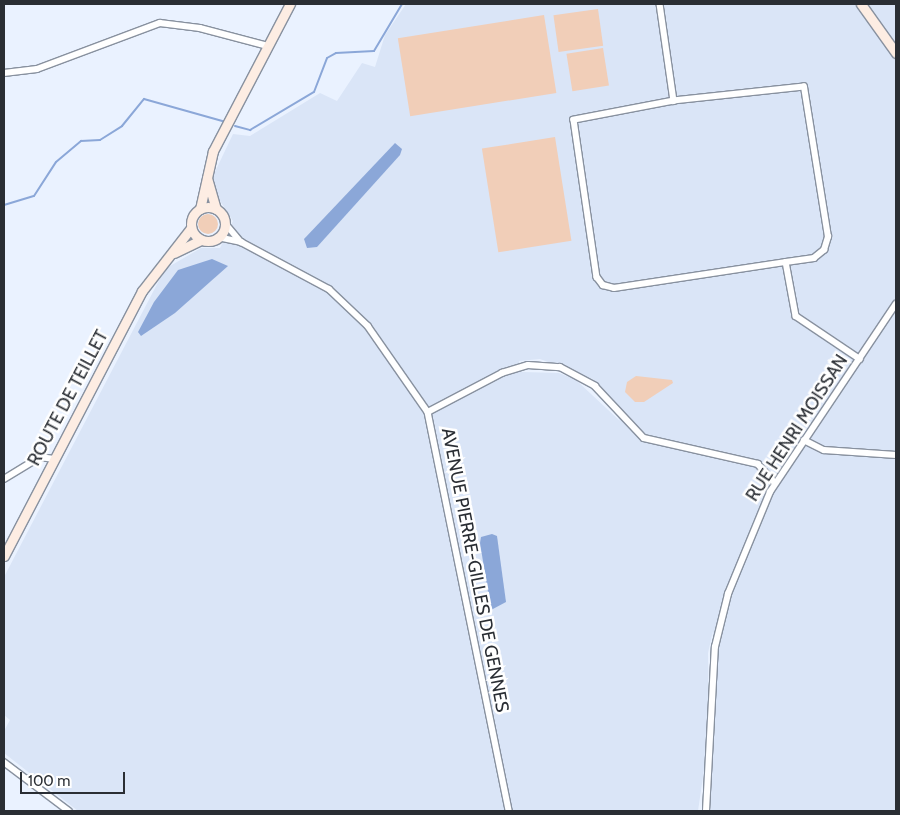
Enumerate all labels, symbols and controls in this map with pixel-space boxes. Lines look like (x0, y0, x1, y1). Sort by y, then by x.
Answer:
street label: ROUTE DE TEILLET (23, 327, 113, 469)
street label: RUE HENRI MOISSAN (742, 351, 852, 505)
street label: AVENUE PIERRE-GILLES DE GENNES (437, 426, 513, 714)
scale bar (22, 762, 128, 794)
text: 100 m (28, 772, 70, 790)

